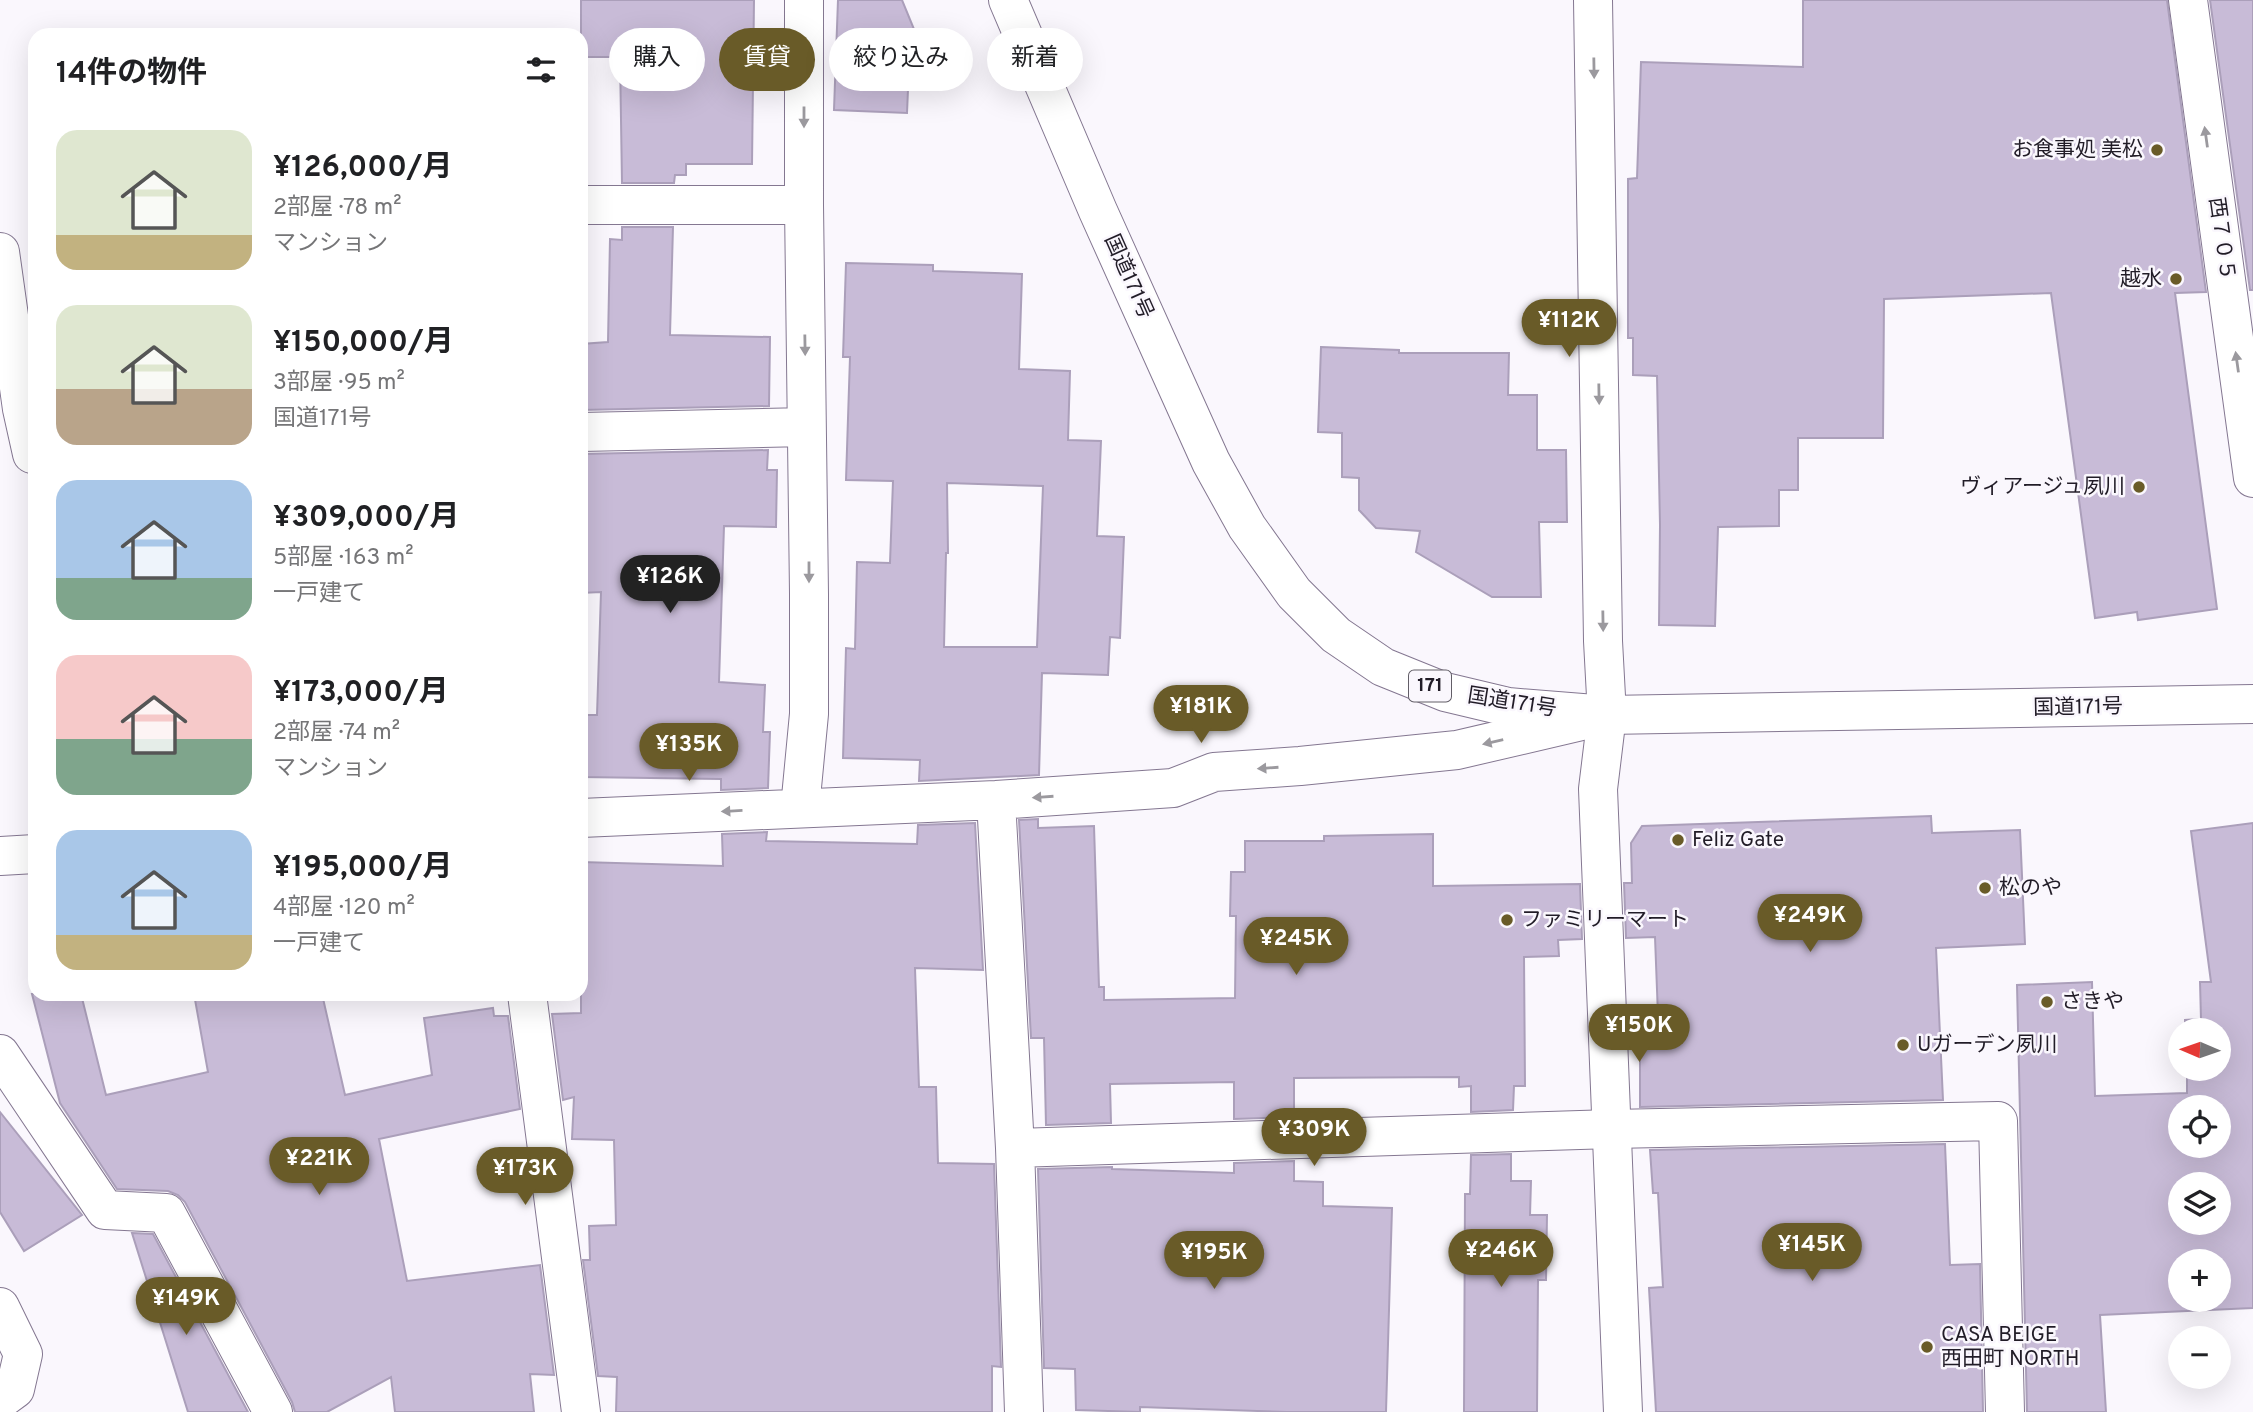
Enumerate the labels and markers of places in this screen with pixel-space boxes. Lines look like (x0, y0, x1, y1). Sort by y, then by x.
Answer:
place label: お食事処 美松 (2012, 137, 2143, 164)
marker: お食事処 美松 (2149, 142, 2165, 158)
place label: 越水 (2120, 266, 2162, 293)
marker: 越水 (2168, 271, 2184, 287)
pin: ¥112K (1520, 300, 1618, 359)
place label: ヴィアージュ夙川 (1960, 474, 2125, 501)
marker: ヴィアージュ夙川 (2131, 479, 2147, 495)
pin: ¥126K (621, 556, 719, 615)
pin: ¥181K (1152, 686, 1250, 745)
pin: ¥135K (640, 724, 738, 783)
place label: Feliz Gate (1692, 827, 1784, 854)
marker: Feliz Gate (1670, 832, 1686, 848)
place label: 松のや (1999, 875, 2062, 902)
marker: 松のや (1977, 880, 1993, 896)
pin: ¥249K (1761, 894, 1859, 954)
place label: ファミリーマート (1521, 907, 1689, 934)
marker: ファミリーマート (1499, 912, 1515, 928)
pin: ¥245K (1247, 918, 1345, 977)
place label: さきや (2061, 989, 2124, 1016)
marker: さきや (2039, 994, 2055, 1010)
pin: ¥150K (1590, 1004, 1688, 1064)
place label: Uガーデン夙川 (1917, 1032, 2057, 1059)
marker: Uガーデン夙川 (1895, 1037, 1911, 1053)
pin: ¥309K (1265, 1108, 1363, 1168)
pin: ¥221K (270, 1138, 368, 1197)
pin: ¥173K (476, 1148, 574, 1207)
pin: ¥145K (1763, 1224, 1861, 1283)
pin: ¥246K (1452, 1230, 1550, 1289)
pin: ¥195K (1165, 1232, 1263, 1291)
pin: ¥149K (137, 1278, 235, 1337)
place label: CASA BEIGE 西田町 NORTH (1941, 1322, 2079, 1373)
marker: CASA BEIGE 西田町 NORTH (1919, 1339, 1935, 1355)

